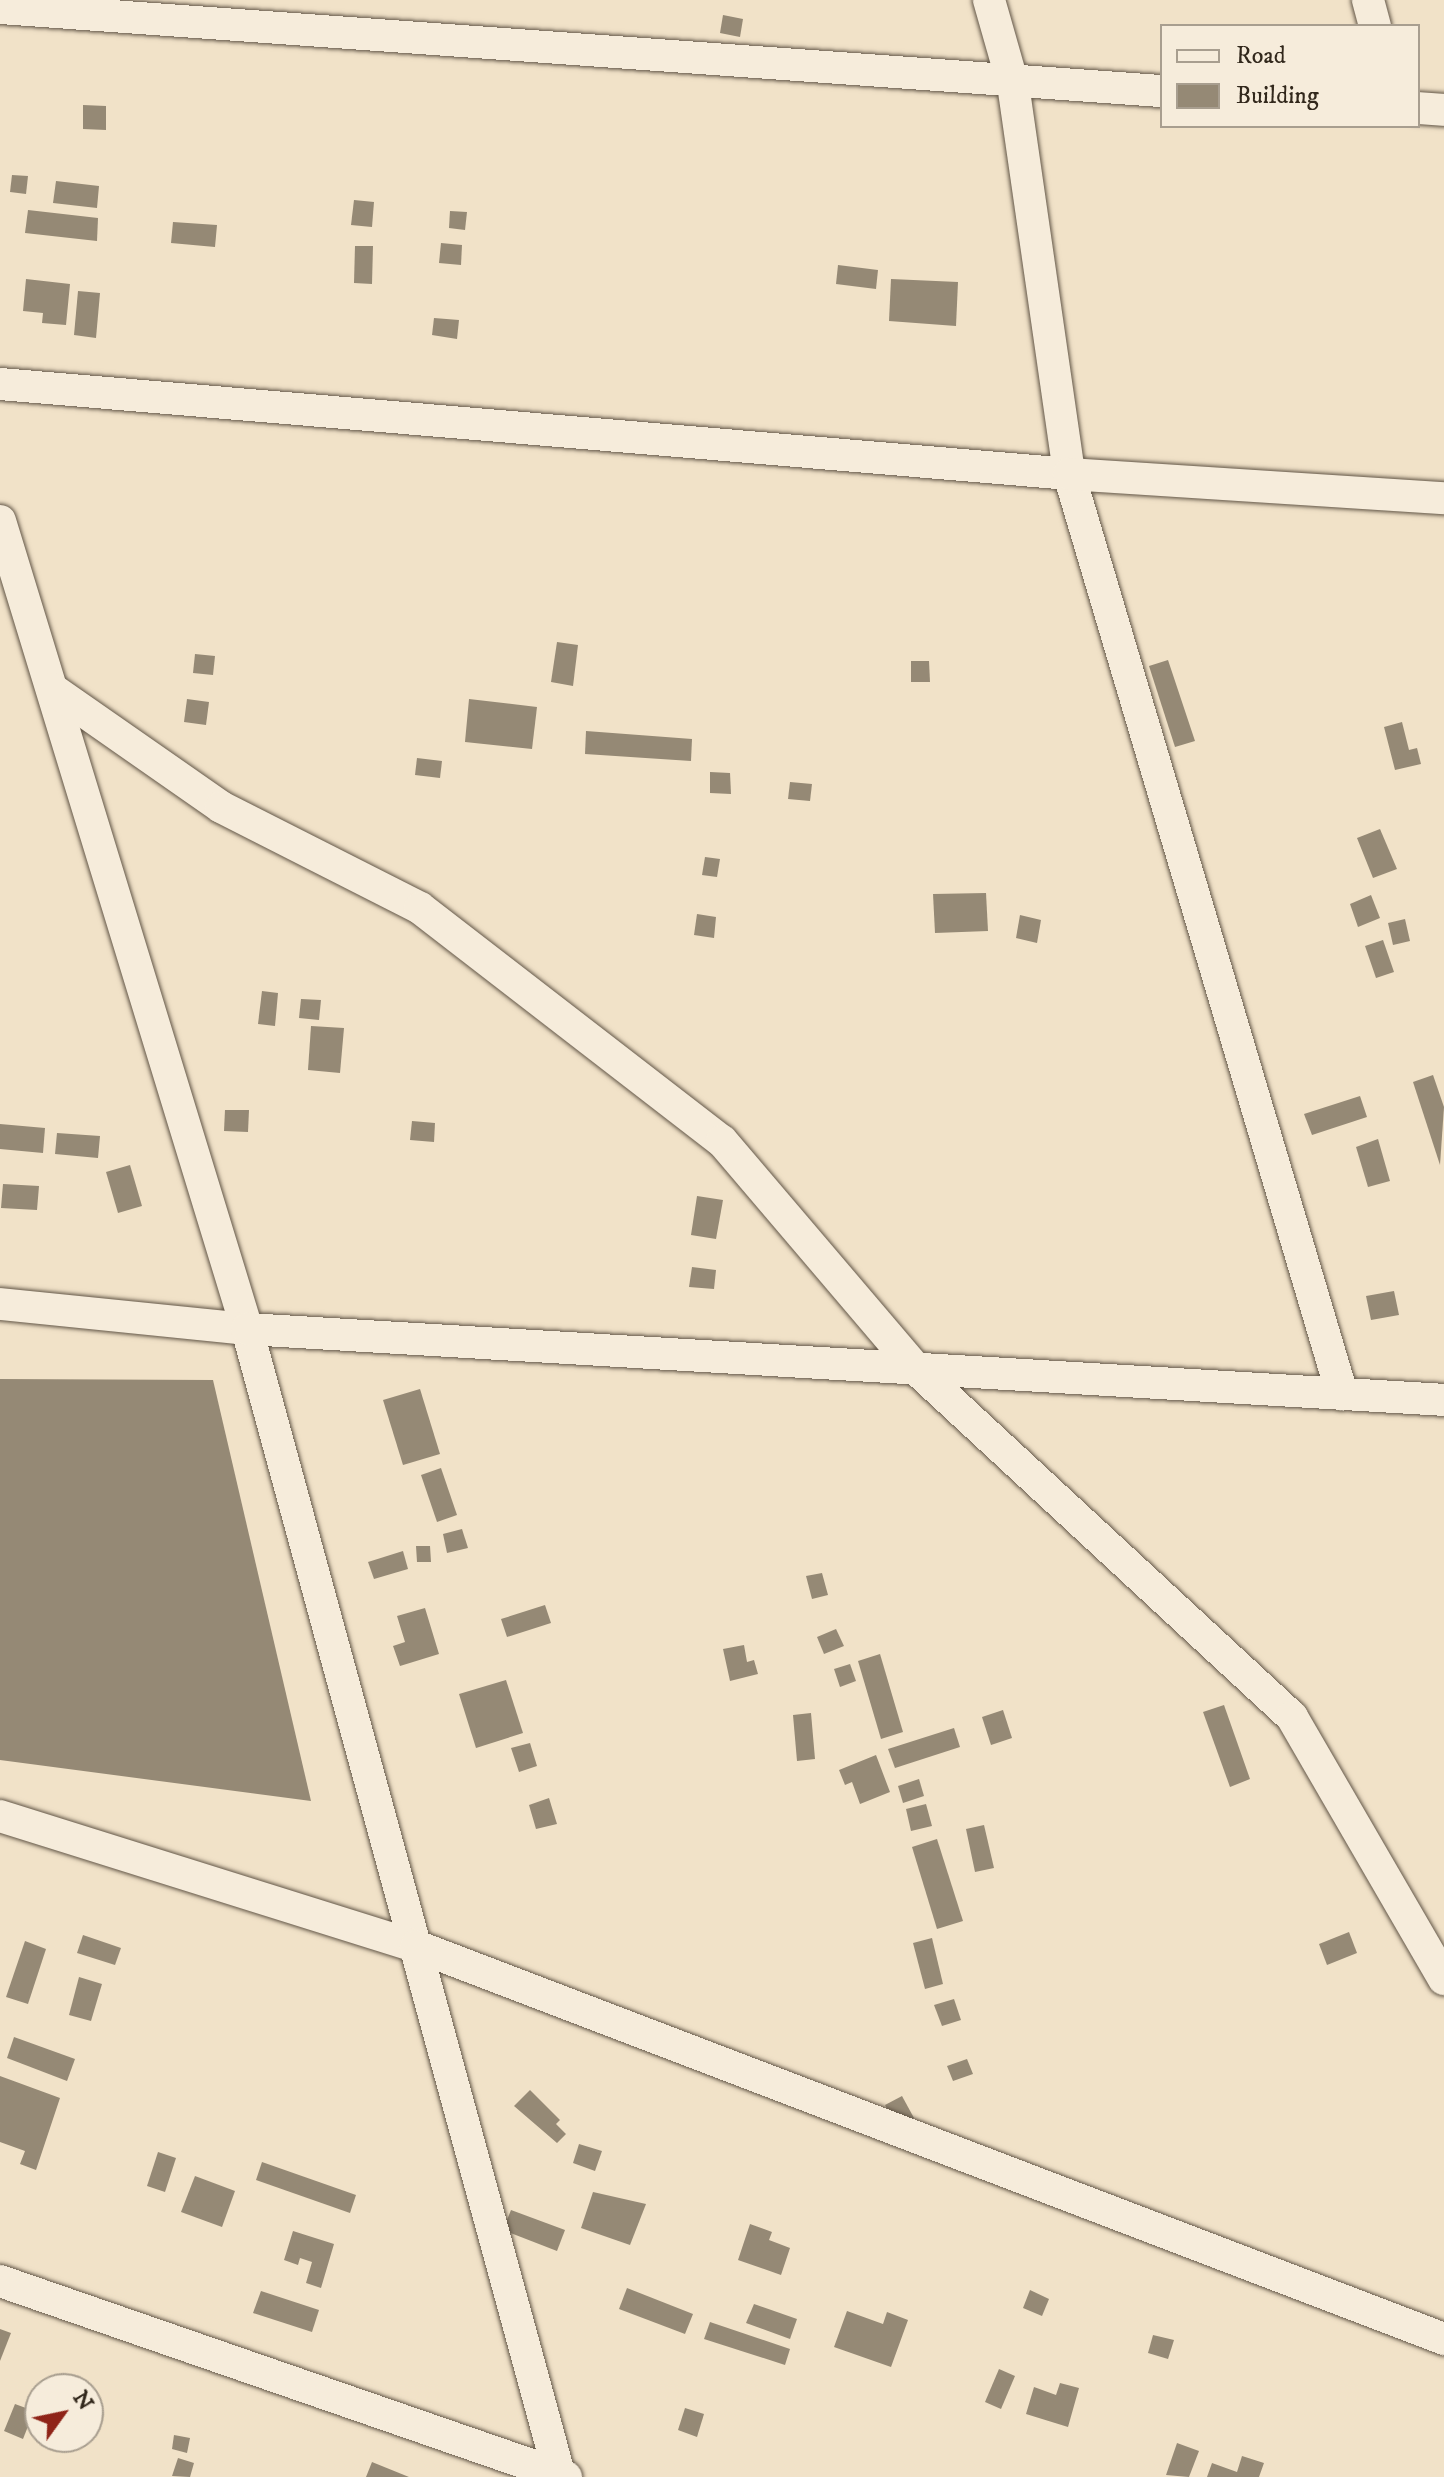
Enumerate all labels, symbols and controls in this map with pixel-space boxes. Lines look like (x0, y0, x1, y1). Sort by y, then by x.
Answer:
legend (1160, 24, 1420, 128)
text: Road (1236, 41, 1286, 71)
text: Building (1236, 81, 1319, 111)
north arrow (24, 2373, 104, 2453)
text: N (67, 2386, 99, 2416)

